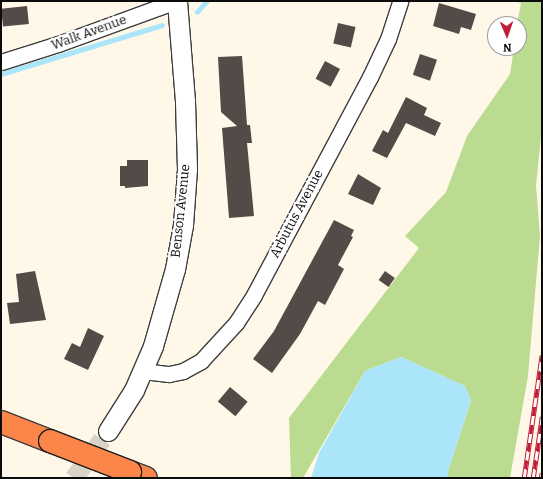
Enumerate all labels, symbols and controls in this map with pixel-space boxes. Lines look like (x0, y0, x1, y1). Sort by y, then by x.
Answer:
street label: Walk Avenue (49, 12, 129, 54)
north arrow (487, 16, 527, 56)
text: N (503, 41, 512, 54)
street label: Benson Avenue (168, 164, 194, 258)
street label: Arbutus Avenue (267, 167, 327, 261)

